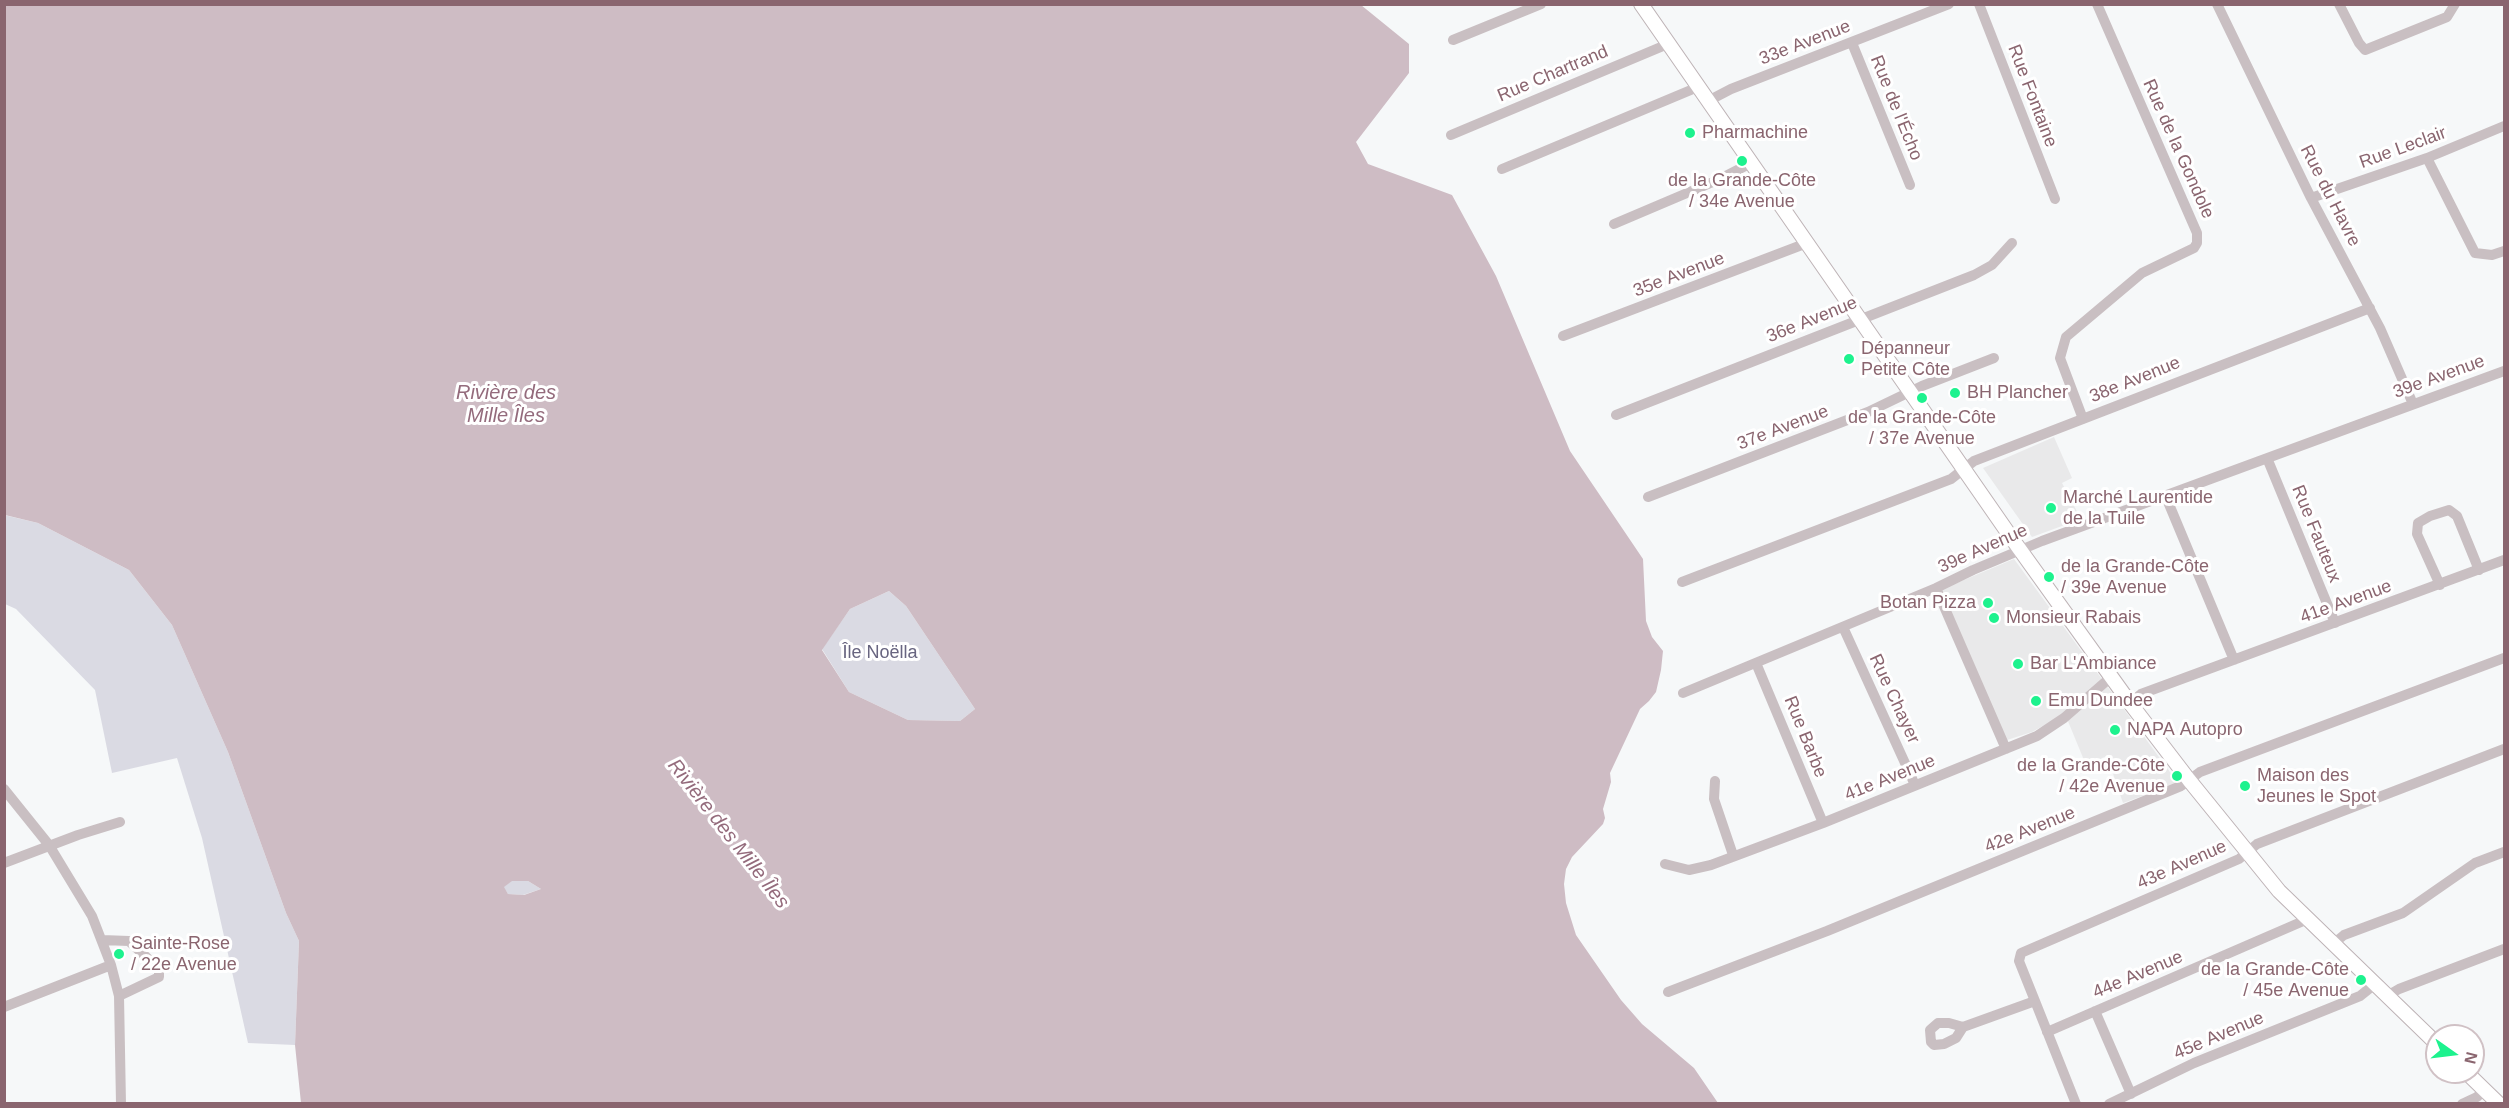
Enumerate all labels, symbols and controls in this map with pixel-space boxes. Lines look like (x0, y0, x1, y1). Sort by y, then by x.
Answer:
street label: 33e Avenue (1756, 16, 1854, 70)
street label: Rue Chartrand (1494, 41, 1612, 107)
street label: Rue Fontaine (2003, 42, 2061, 150)
street label: Rue de l'Écho (1865, 52, 1927, 164)
street label: Rue de la Gondole (2138, 76, 2218, 222)
place label: Pharmachine (1702, 122, 1808, 144)
street label: Rue Leclair (2357, 122, 2449, 174)
marker: Pharmachine (1683, 126, 1697, 140)
street label: Rue du Havre (2295, 142, 2365, 250)
marker: de la Grande-Côte / 34e Avenue (1735, 154, 1749, 168)
place label: de la Grande-Côte / 34e Avenue (1668, 170, 1816, 213)
street label: 35e Avenue (1630, 248, 1728, 302)
street label: 36e Avenue (1764, 292, 1860, 348)
place label: Dépanneur Petite Côte (1861, 338, 1950, 380)
street label: 39e Avenue (2390, 350, 2488, 404)
marker: Dépanneur Petite Côte (1842, 352, 1856, 366)
street label: 38e Avenue (2087, 352, 2183, 408)
water label: Rivière des Mille Îles (456, 381, 556, 428)
place label: BH Plancher (1967, 382, 2068, 404)
marker: BH Plancher (1948, 386, 1962, 400)
marker: de la Grande-Côte / 37e Avenue (1915, 391, 1929, 405)
street label: 37e Avenue (1734, 401, 1832, 455)
place label: de la Grande-Côte / 37e Avenue (1848, 407, 1996, 450)
street label: Rue Fauteux (2287, 482, 2345, 586)
place label: Marché Laurentide de la Tuile (2063, 487, 2213, 530)
marker: Marché Laurentide de la Tuile (2044, 501, 2058, 515)
street label: 39e Avenue (1935, 520, 2031, 578)
place label: de la Grande-Côte / 39e Avenue (2061, 556, 2209, 598)
marker: de la Grande-Côte / 39e Avenue (2042, 570, 2056, 584)
street label: 41e Avenue (2297, 575, 2395, 629)
place label: Botan Pizza (1880, 592, 1976, 614)
marker: Botan Pizza (1981, 596, 1995, 610)
place label: Monsieur Rabais (2006, 607, 2141, 629)
marker: Monsieur Rabais (1987, 611, 2001, 625)
park label: Île Noëlla (842, 642, 918, 664)
street label: Rue Chayer (1864, 651, 1924, 747)
place label: Bar L'Ambiance (2030, 653, 2157, 675)
marker: Bar L'Ambiance (2011, 657, 2025, 671)
place label: Emu Dundee (2048, 690, 2153, 712)
street label: Rue Barbe (1779, 693, 1831, 781)
marker: Emu Dundee (2029, 694, 2043, 708)
place label: NAPA Autopro (2127, 719, 2243, 741)
marker: NAPA Autopro (2108, 723, 2122, 737)
street label: 41e Avenue (1842, 750, 1938, 806)
water label: Rivière des Mille Îles (662, 754, 794, 914)
place label: de la Grande-Côte / 42e Avenue (2017, 755, 2165, 798)
place label: Maison des Jeunes le Spot (2257, 765, 2376, 808)
marker: de la Grande-Côte / 42e Avenue (2170, 769, 2184, 783)
marker: Maison des Jeunes le Spot (2238, 779, 2252, 793)
street label: 42e Avenue (1982, 802, 2078, 858)
street label: 43e Avenue (2134, 836, 2230, 894)
place label: Sainte-Rose / 22e Avenue (131, 933, 237, 976)
street label: 44e Avenue (2090, 946, 2186, 1004)
marker: Sainte-Rose / 22e Avenue (112, 947, 126, 961)
place label: de la Grande-Côte / 45e Avenue (2201, 959, 2349, 1002)
marker: de la Grande-Côte / 45e Avenue (2354, 973, 2368, 987)
street label: 45e Avenue (2171, 1007, 2267, 1065)
north arrow (2425, 1024, 2485, 1084)
text: N (2461, 1050, 2481, 1066)

